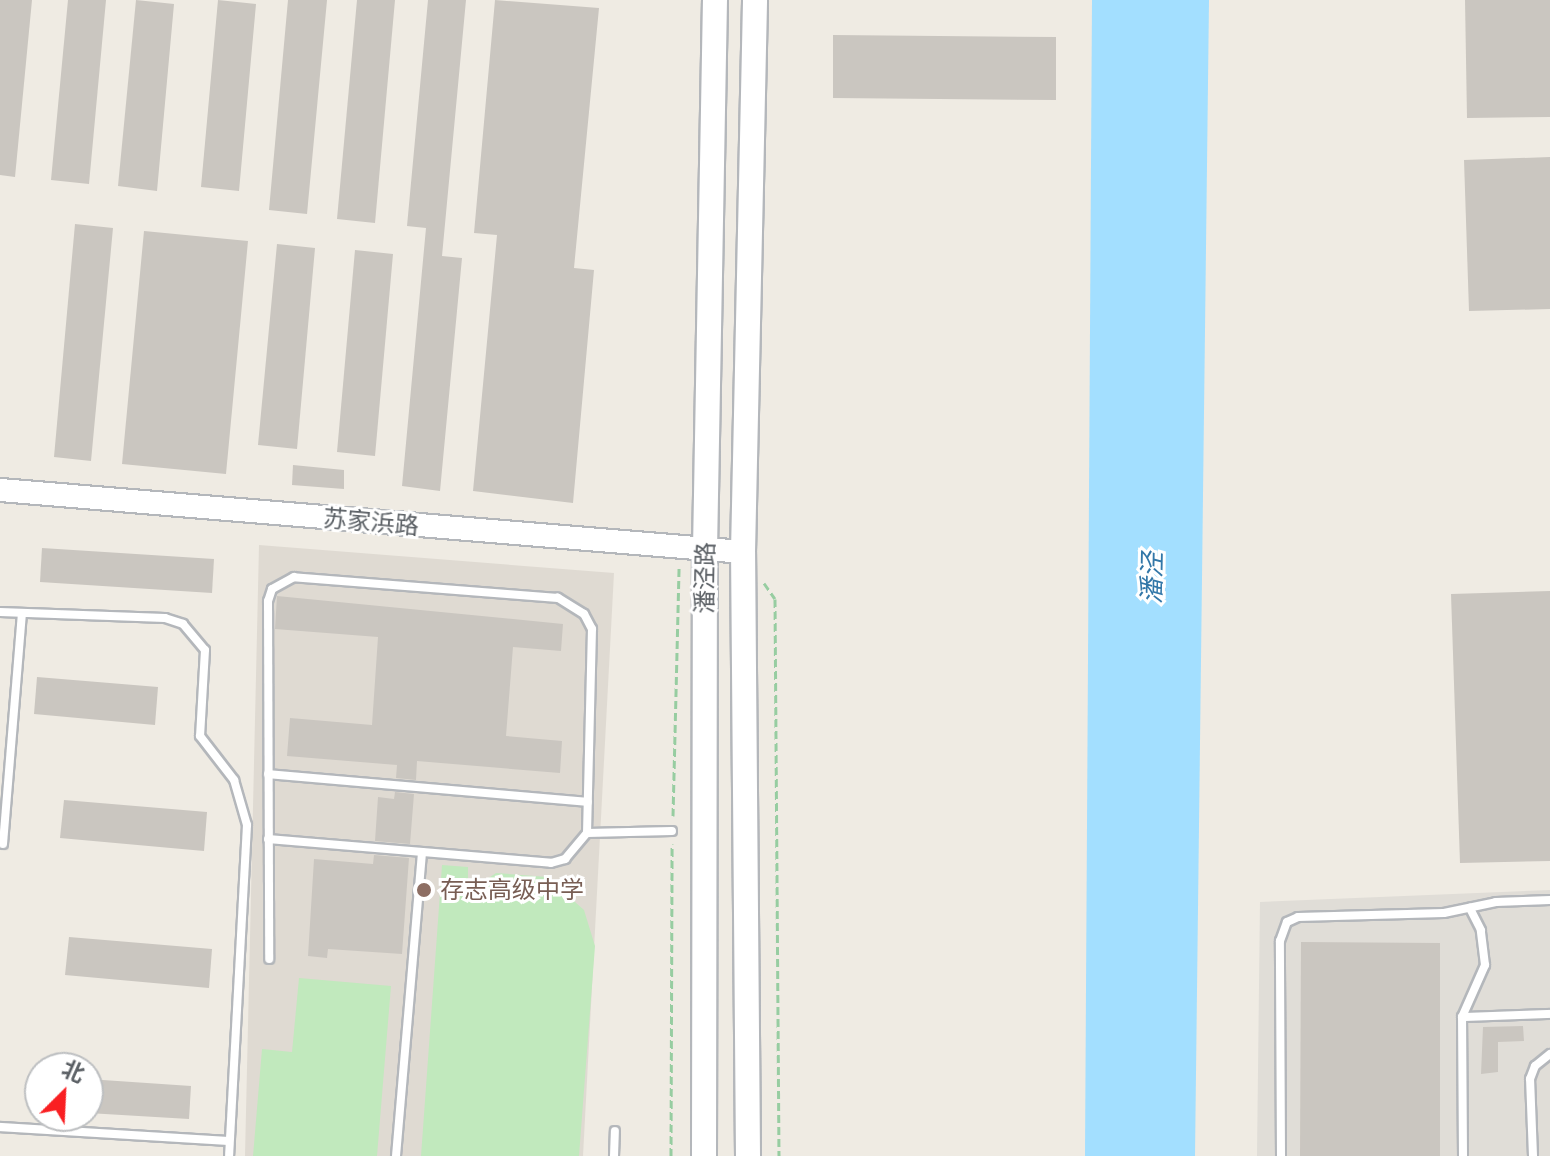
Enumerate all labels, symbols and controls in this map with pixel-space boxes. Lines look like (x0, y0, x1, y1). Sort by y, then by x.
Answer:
street label: 苏家浜路 (322, 503, 420, 541)
street label: 潘泾路 (690, 542, 720, 614)
water label: 潘泾 (1137, 552, 1169, 604)
place label: 存志高级中学 (440, 876, 584, 904)
marker: 存志高级中学 (415, 881, 433, 899)
north arrow (24, 1052, 104, 1132)
text: 北 (58, 1055, 89, 1088)

